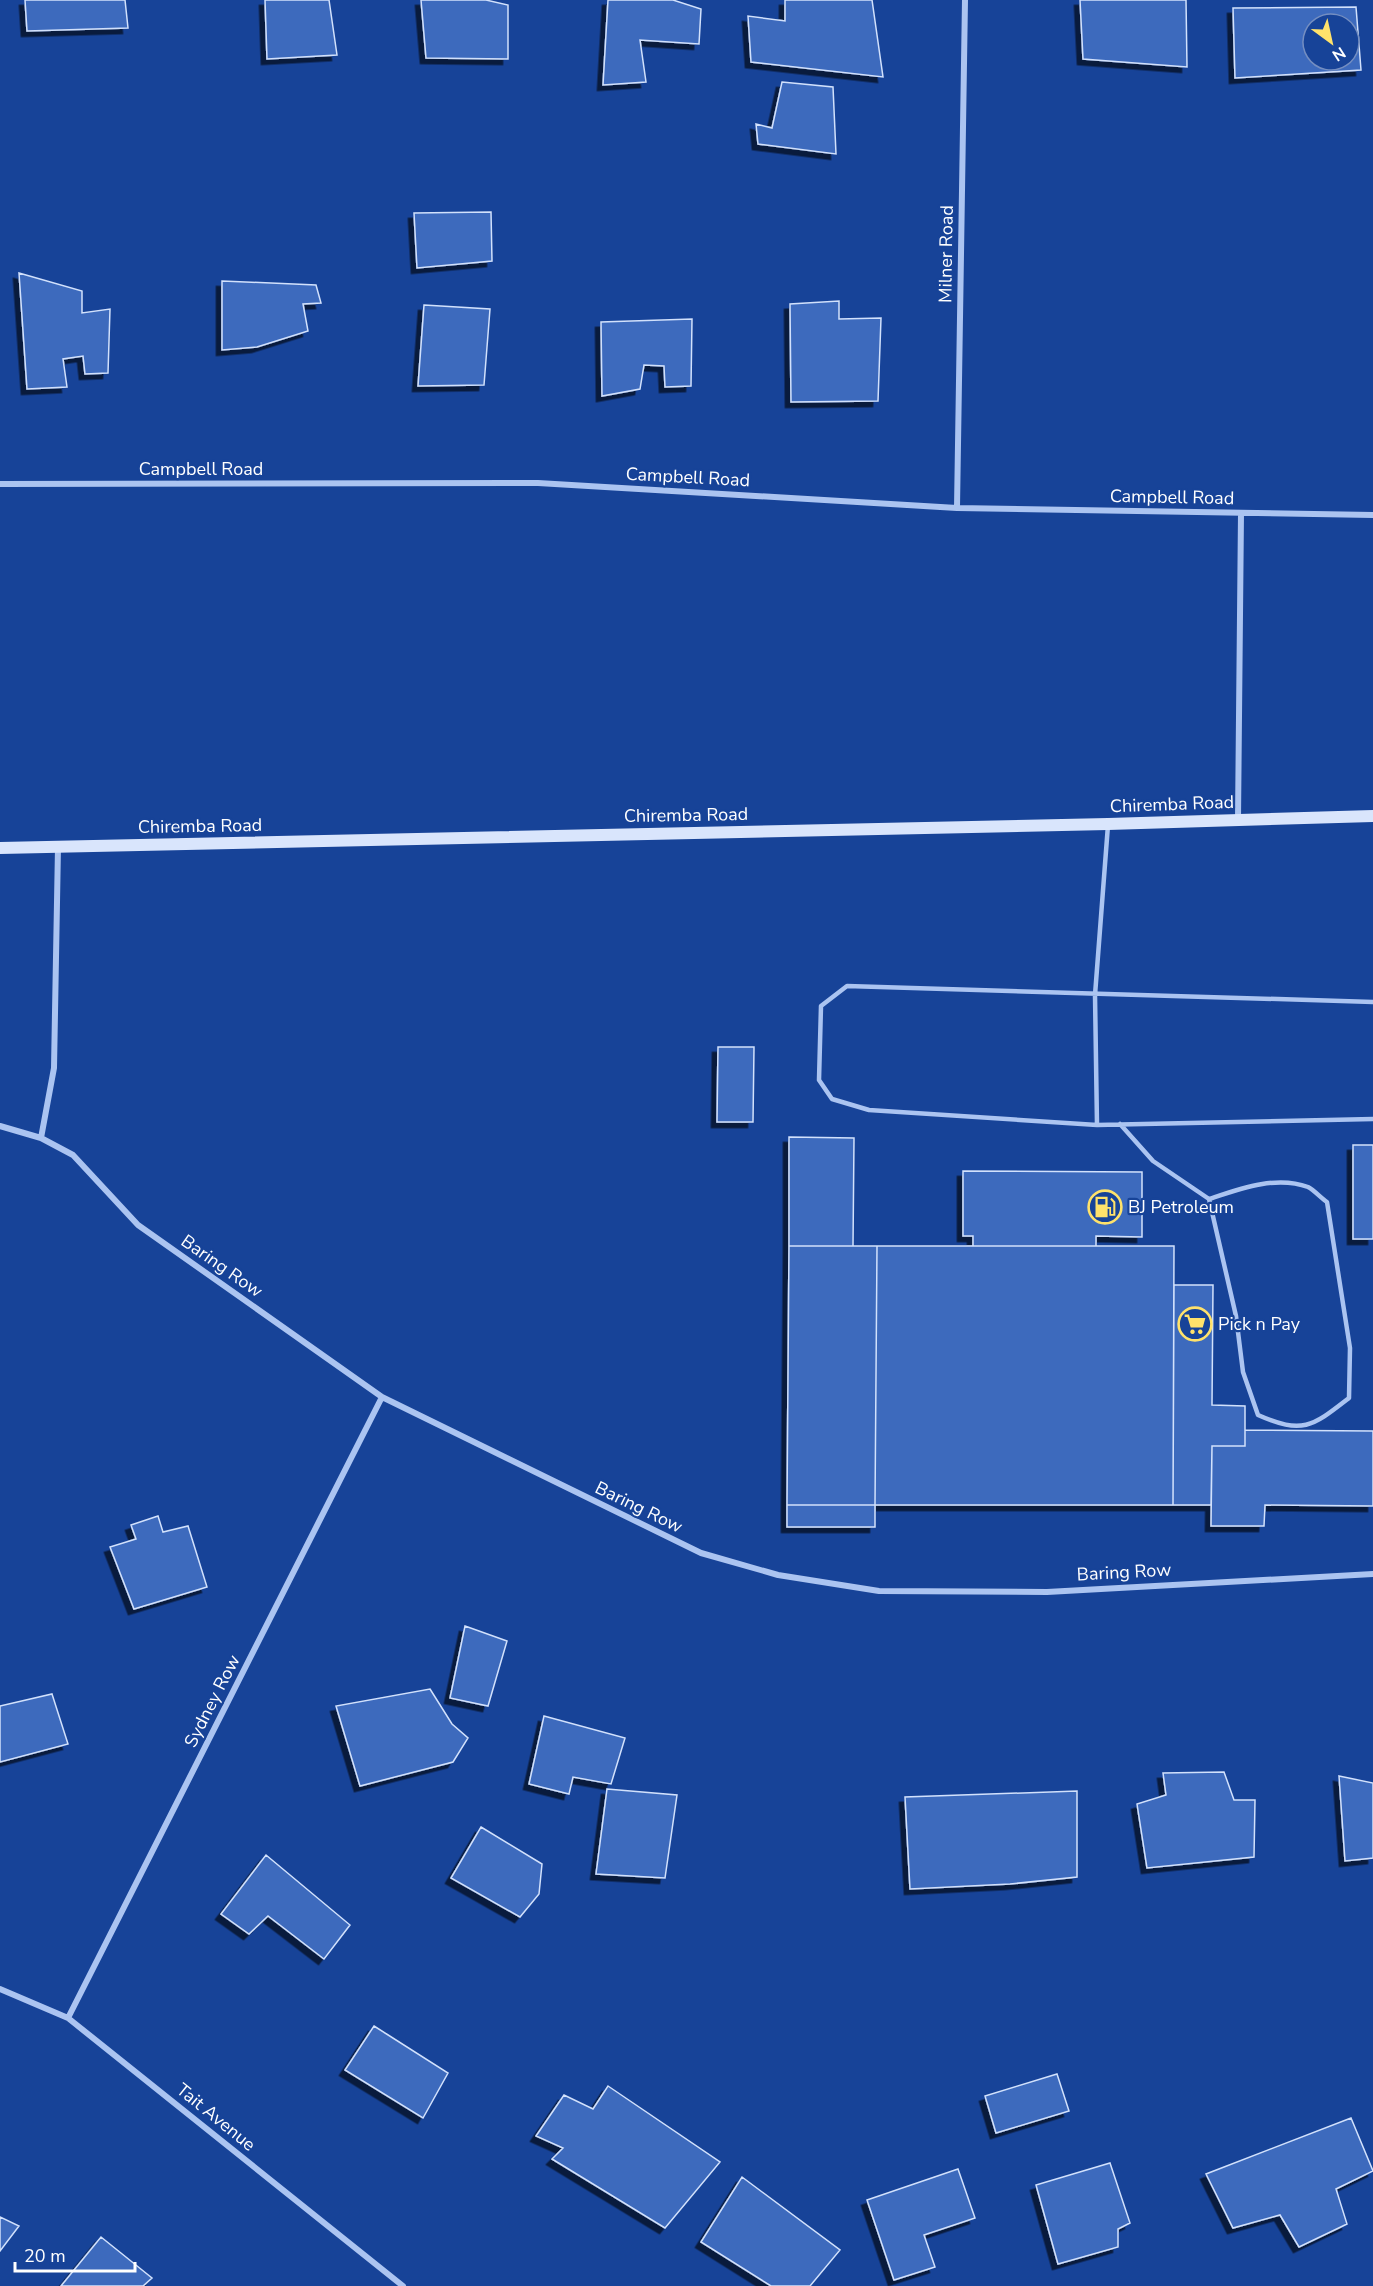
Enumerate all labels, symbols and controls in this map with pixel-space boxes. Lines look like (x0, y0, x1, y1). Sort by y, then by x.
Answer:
north arrow (1301, 12, 1361, 72)
text: N (1328, 41, 1350, 66)
street label: Milner Road (933, 205, 959, 303)
street label: Campbell Road (139, 457, 263, 481)
street label: Campbell Road (625, 462, 751, 492)
street label: Campbell Road (1110, 484, 1234, 510)
street label: Chiremba Road (1109, 790, 1235, 818)
street label: Chiremba Road (624, 802, 748, 828)
street label: Chiremba Road (138, 813, 262, 839)
fuel station icon: BJ Petroleum (1087, 1189, 1123, 1225)
place label: BJ Petroleum (1128, 1195, 1234, 1219)
street label: Baring Row (176, 1229, 268, 1303)
supermarket icon: Pick n Pay (1177, 1306, 1213, 1342)
place label: Pick n Pay (1218, 1312, 1301, 1336)
street label: Baring Row (591, 1475, 687, 1539)
street label: Baring Row (1076, 1558, 1172, 1586)
street label: Sydney Row (178, 1651, 246, 1751)
street label: Tait Avenue (171, 2078, 261, 2156)
scale bar (15, 2235, 135, 2273)
text: 20 m (24, 2244, 66, 2268)

